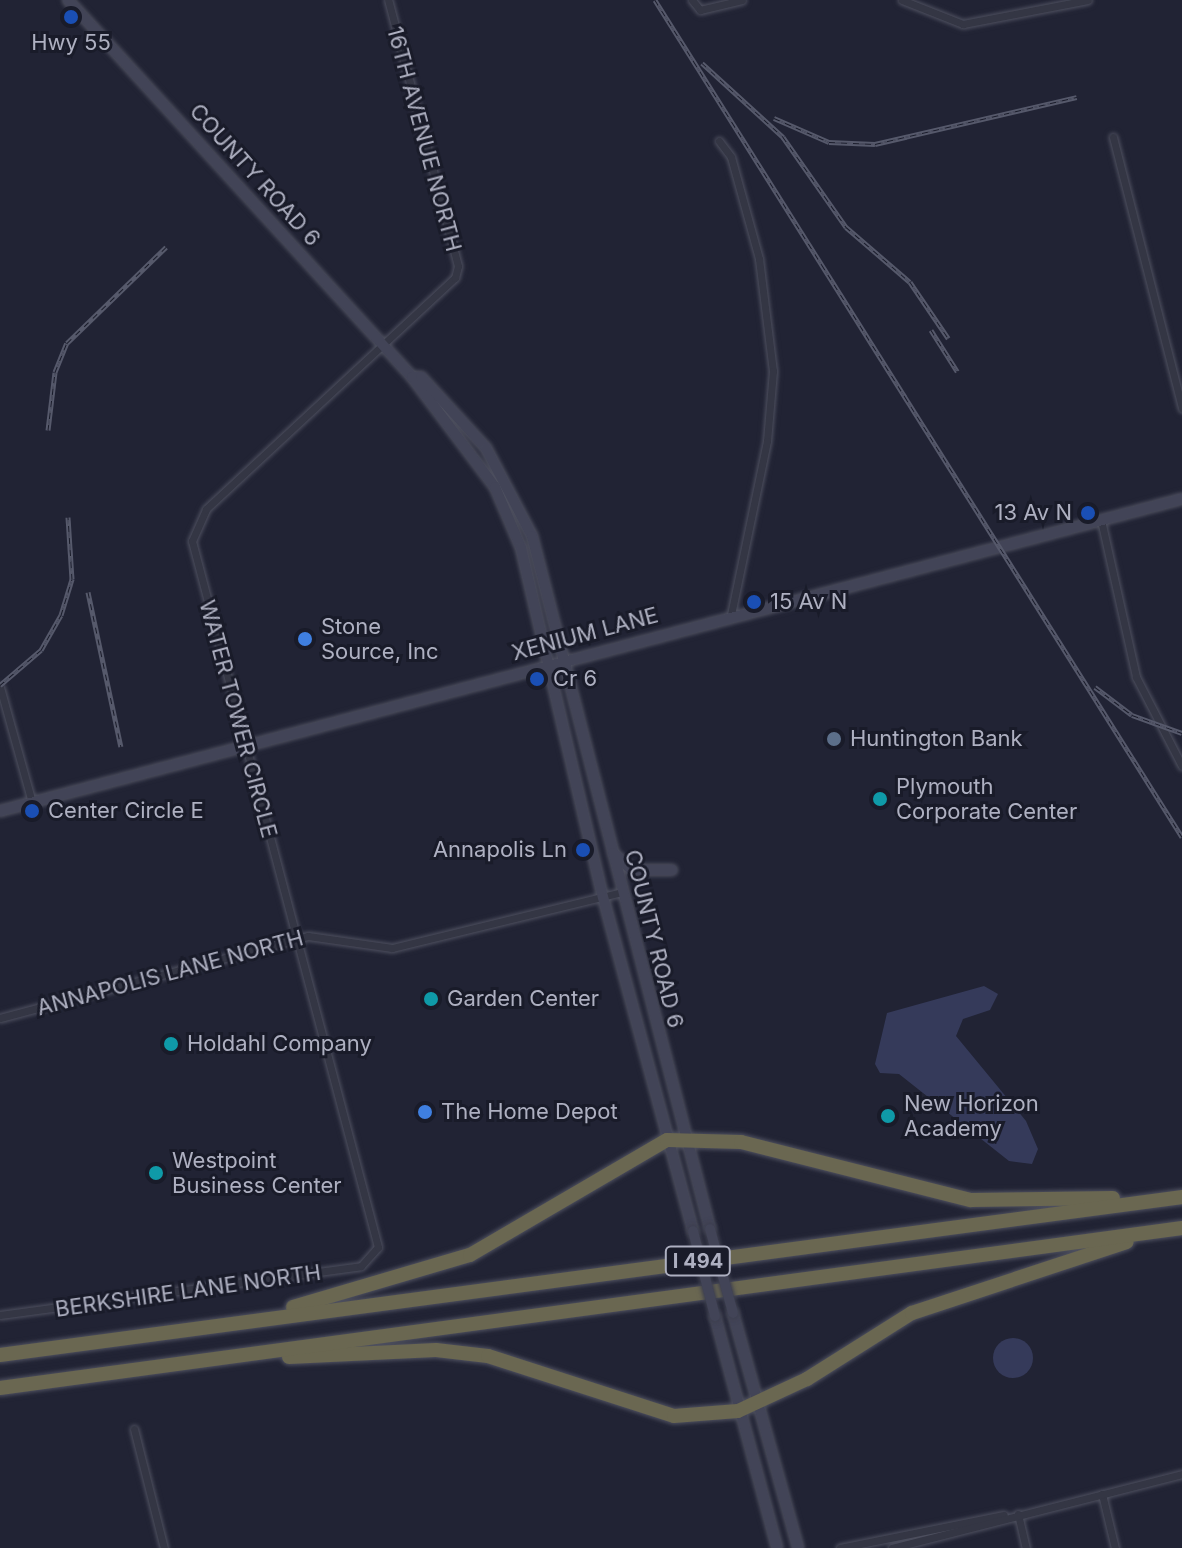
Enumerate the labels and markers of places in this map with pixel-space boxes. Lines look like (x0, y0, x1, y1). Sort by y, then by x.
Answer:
marker: Hwy 55 (62, 8, 80, 26)
place label: Hwy 55 (31, 30, 111, 56)
place label: 13 Av N (994, 500, 1072, 526)
marker: 13 Av N (1079, 504, 1097, 522)
place label: 15 Av N (770, 589, 847, 615)
marker: 15 Av N (745, 593, 763, 611)
place label: Stone Source, Inc (321, 613, 439, 664)
marker: Stone Source, Inc (296, 630, 314, 648)
place label: Cr 6 (553, 666, 597, 692)
marker: Cr 6 (528, 670, 546, 688)
place label: Huntington Bank (850, 726, 1023, 752)
marker: Huntington Bank (825, 730, 843, 748)
place label: Plymouth Corporate Center (896, 773, 1077, 824)
marker: Plymouth Corporate Center (871, 790, 889, 808)
place label: Center Circle E (48, 798, 204, 824)
marker: Center Circle E (23, 802, 41, 820)
place label: Annapolis Ln (433, 837, 567, 863)
marker: Annapolis Ln (574, 841, 592, 859)
place label: Garden Center (447, 986, 599, 1012)
marker: Garden Center (422, 990, 440, 1008)
place label: Holdahl Company (187, 1031, 372, 1057)
marker: Holdahl Company (162, 1035, 180, 1053)
place label: New Horizon Academy (904, 1090, 1039, 1142)
place label: The Home Depot (441, 1099, 618, 1125)
marker: The Home Depot (416, 1103, 434, 1121)
marker: New Horizon Academy (879, 1107, 897, 1125)
place label: Westpoint Business Center (172, 1147, 342, 1198)
marker: Westpoint Business Center (147, 1164, 165, 1182)

